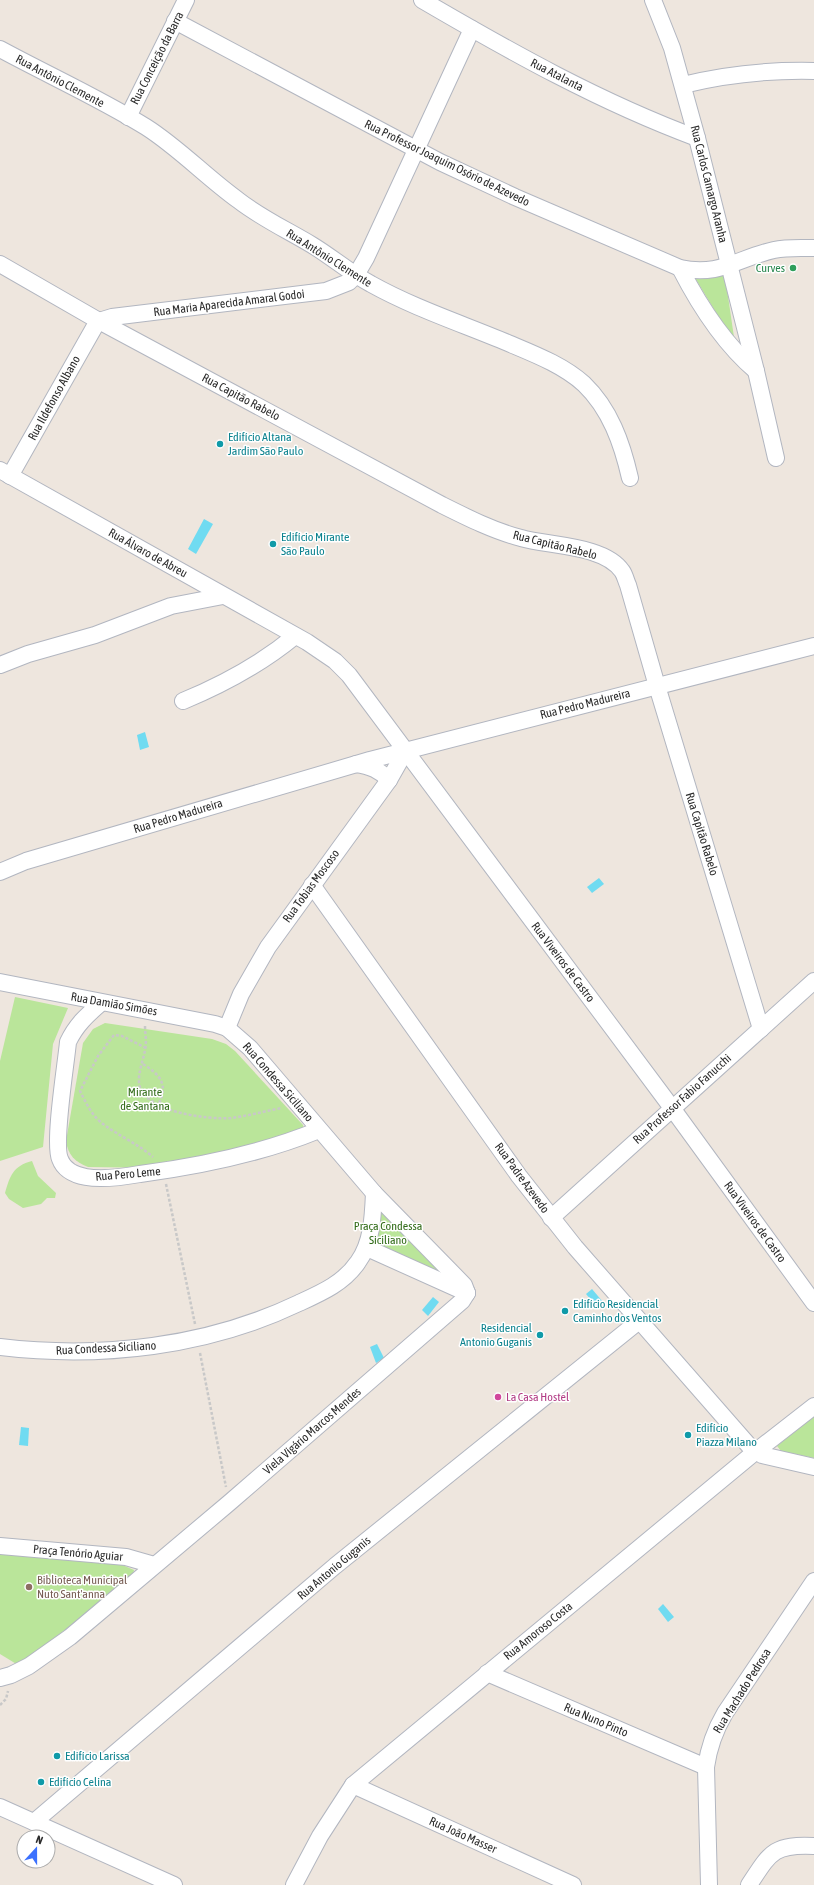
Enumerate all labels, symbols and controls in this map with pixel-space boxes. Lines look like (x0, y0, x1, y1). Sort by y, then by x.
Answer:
street label: Rua Conceição da Barra (128, 9, 186, 107)
street label: Rua Antônio Clemente (13, 52, 107, 110)
street label: Rua Atalanta (528, 56, 586, 94)
street label: Rua Professor Joaquim Osório de Azevedo (362, 117, 532, 209)
street label: Rua Carlos Camargo Aranha (688, 124, 730, 244)
street label: Rua Antônio Clemente (284, 226, 374, 290)
place label: Curves (756, 261, 785, 275)
marker: Curves (788, 263, 798, 273)
street label: Rua Maria Aparecida Amaral Godoi (153, 287, 305, 319)
street label: Rua Ildefonso Albano (25, 353, 83, 443)
street label: Rua Capitão Rabelo (200, 371, 283, 424)
place label: Edifício Altana Jardim São Paulo (228, 430, 304, 458)
marker: Edifício Altana Jardim São Paulo (215, 439, 225, 449)
street label: Rua Álvaro de Abreu (106, 525, 190, 581)
street label: Rua Capitão Rabelo (511, 528, 599, 562)
place label: Edifício Mirante São Paulo (281, 530, 349, 558)
marker: Edifício Mirante São Paulo (268, 539, 278, 549)
street label: Rua Pedro Madureira (538, 686, 632, 722)
street label: Rua Capitão Rabelo (683, 791, 721, 878)
street label: Rua Pedro Madureira (132, 796, 224, 836)
street label: Rua Tobias Moscoso (280, 846, 342, 925)
street label: Rua Viveiros de Castro (528, 919, 598, 1005)
street label: Rua Damião Simões (70, 990, 158, 1018)
street label: Rua Condessa Siciliano (240, 1039, 317, 1125)
street label: Rua Professor Fabio Fanucchi (630, 1051, 734, 1147)
park label: Mirante de Santana (120, 1085, 170, 1113)
street label: Rua Padre Azevedo (492, 1140, 552, 1216)
street label: Rua Pero Leme (95, 1164, 161, 1184)
street label: Rua Viveiros de Castro (721, 1179, 789, 1265)
park label: Praça Condessa Siciliano (354, 1219, 422, 1247)
place label: Edifício Residencial Caminho dos Ventos (573, 1297, 662, 1325)
marker: Edifício Residencial Caminho dos Ventos (560, 1306, 570, 1316)
place label: Residencial Antonio Guganis (460, 1321, 533, 1349)
marker: Residencial Antonio Guganis (535, 1330, 545, 1340)
street label: Rua Condessa Siciliano (55, 1338, 157, 1358)
street label: Viela Vigário Marcos Mendes (260, 1385, 364, 1477)
place label: La Casa Hostel (506, 1390, 570, 1404)
marker: La Casa Hostel (493, 1392, 503, 1402)
place label: Edifício Piazza Milano (696, 1421, 757, 1449)
marker: Edifício Piazza Milano (683, 1430, 693, 1440)
street label: Rua Antonio Guganis (295, 1533, 373, 1603)
street label: Praça Tenório Aguiar (32, 1542, 124, 1564)
place label: Biblioteca Municipal Nuto Sant'anna (37, 1573, 128, 1601)
marker: Biblioteca Municipal Nuto Sant'anna (24, 1582, 34, 1592)
street label: Rua Amoroso Costa (501, 1599, 575, 1663)
street label: Rua Machado Pedrosa (710, 1646, 774, 1736)
street label: Rua Nuno Pinto (562, 1700, 630, 1740)
place label: Edifício Larissa (65, 1749, 130, 1763)
marker: Edifício Larissa (52, 1751, 62, 1761)
place label: Edifício Celina (49, 1775, 111, 1789)
marker: Edifício Celina (36, 1777, 46, 1787)
street label: Rua João Masser (427, 1814, 499, 1856)
north arrow (16, 1829, 56, 1869)
text: N (34, 1833, 45, 1846)

